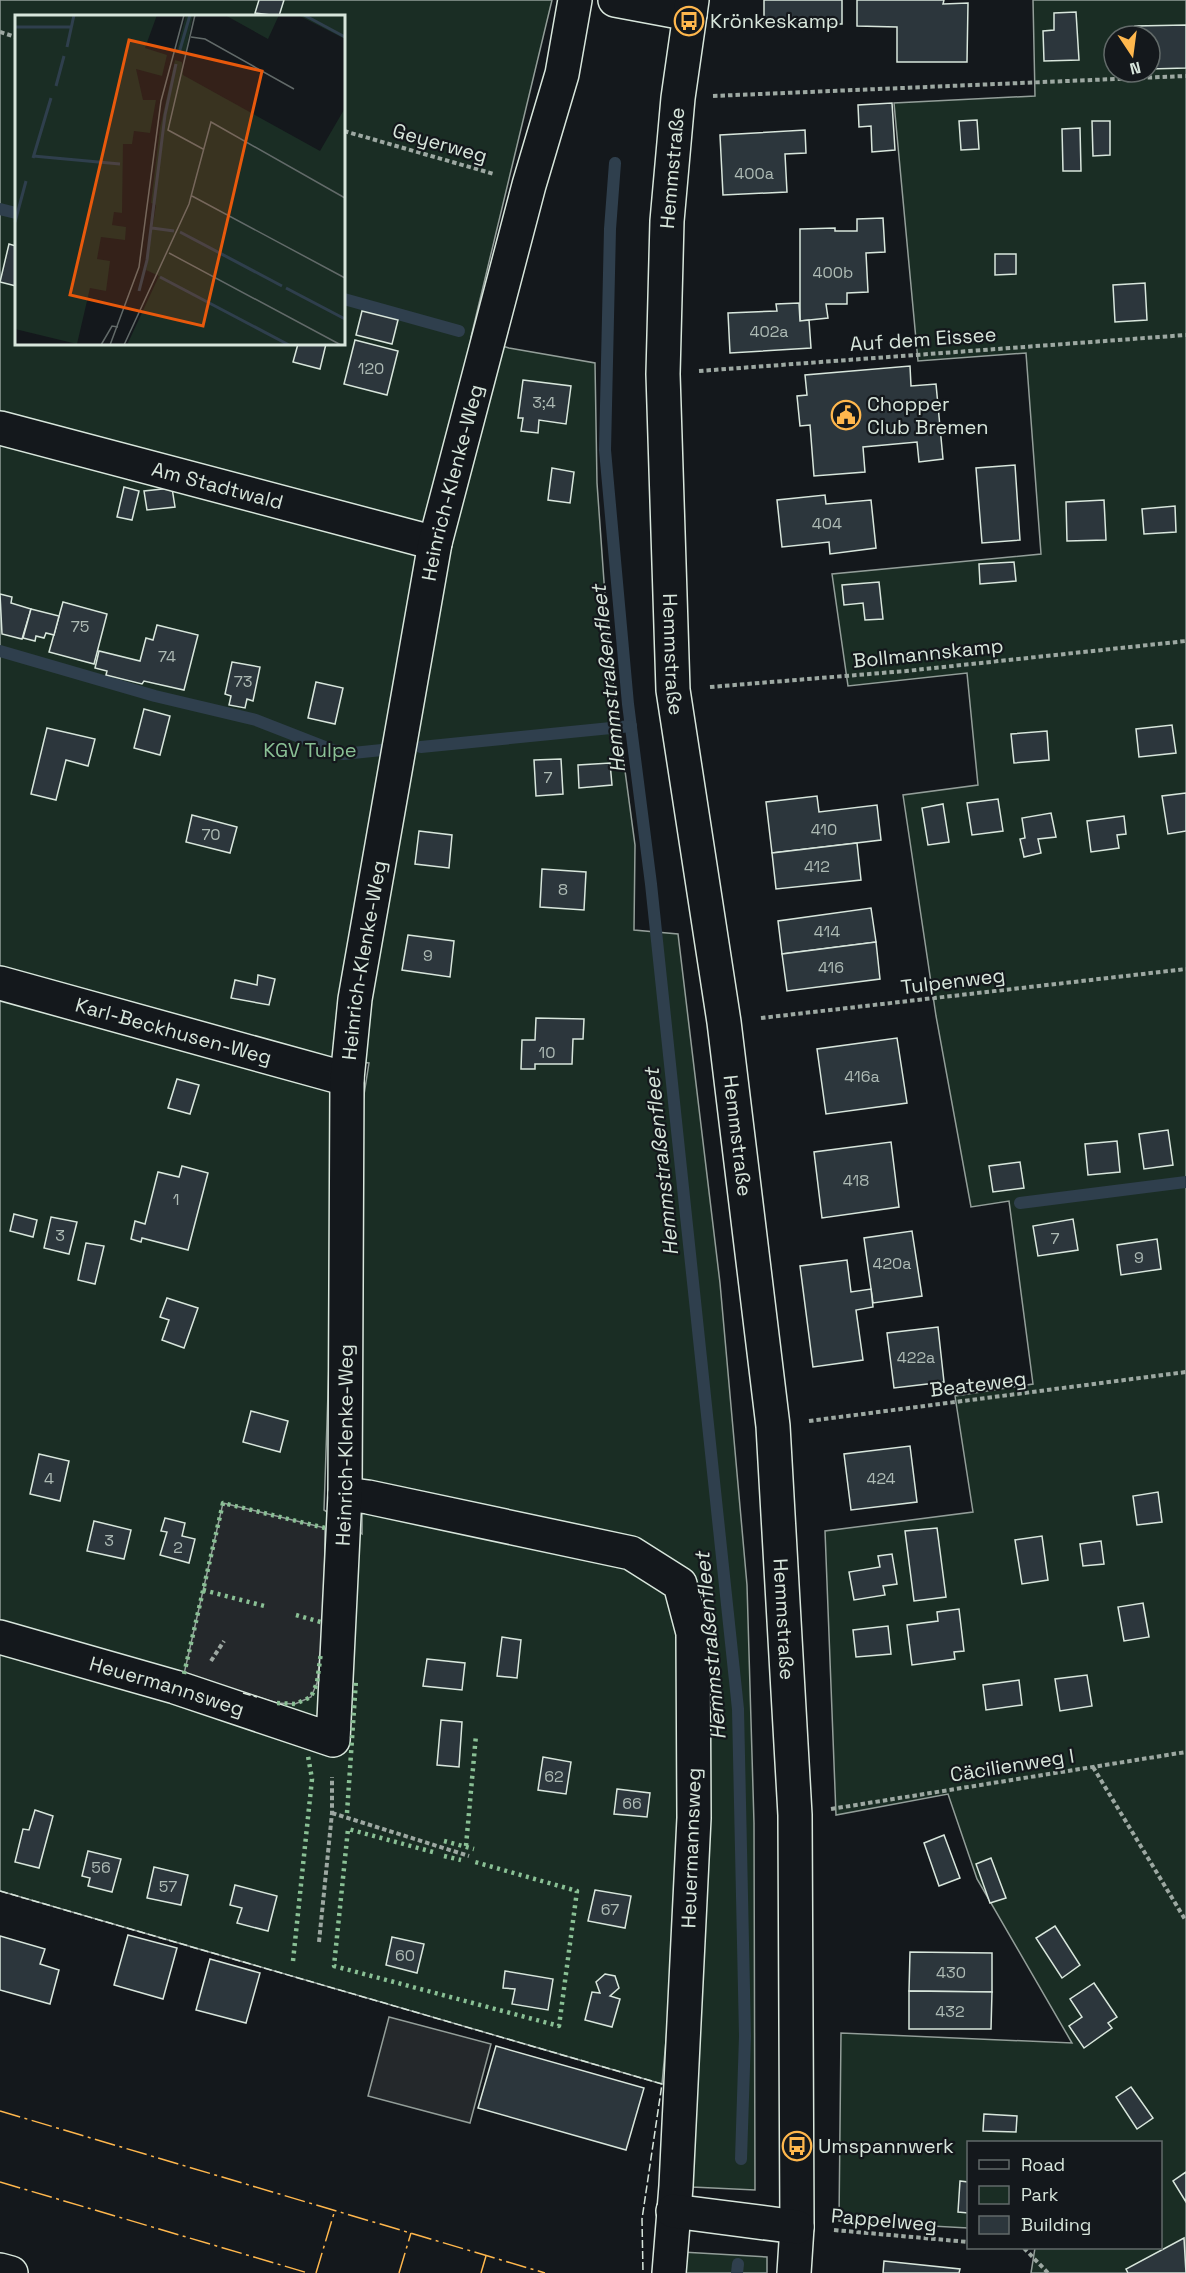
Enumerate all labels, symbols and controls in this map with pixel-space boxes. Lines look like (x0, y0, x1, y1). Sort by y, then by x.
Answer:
bus stop icon: Krönkeskamp (673, 5, 705, 37)
place label: Krönkeskamp (710, 8, 839, 34)
inset map (15, 15, 345, 345)
north arrow (1102, 24, 1162, 84)
text: N (1128, 57, 1143, 80)
street label: Hemmstraße (654, 106, 690, 230)
street label: Geyerweg (390, 117, 490, 169)
house number: 400a (734, 163, 774, 184)
house number: 400b (813, 262, 853, 283)
house number: 402a (749, 321, 789, 342)
street label: Auf dem Eissee (849, 321, 997, 357)
house number: 120 (358, 358, 384, 379)
street label: Heinrich-Klenke-Weg (416, 381, 489, 583)
place label: Chopper Club Bremen (867, 391, 989, 440)
house number: 3;4 (532, 392, 556, 413)
public building icon: Chopper Club Bremen (830, 399, 862, 431)
street label: Am Stadtwald (149, 456, 286, 515)
house number: 404 (812, 513, 842, 534)
water label: Hemmstraßenfleet (584, 581, 631, 774)
street label: Hemmstraße (657, 593, 690, 717)
house number: 75 (71, 616, 89, 637)
street label: Bollmannskamp (851, 632, 1005, 674)
house number: 74 (158, 646, 176, 667)
house number: 73 (234, 671, 252, 692)
park label: KGV Tulpe (263, 737, 357, 763)
house number: 7 (543, 767, 553, 788)
house number: 410 (811, 819, 837, 840)
house number: 70 (201, 824, 221, 845)
house number: 412 (804, 856, 830, 877)
street label: Heinrich-Klenke-Weg (336, 858, 392, 1061)
house number: 8 (558, 879, 568, 900)
house number: 414 (814, 921, 840, 942)
house number: 9 (423, 945, 433, 966)
house number: 416 (818, 957, 844, 978)
street label: Tulpenweg (899, 962, 1007, 1000)
street label: Karl-Beckhusen-Weg (72, 991, 275, 1071)
house number: 10 (539, 1042, 555, 1063)
water label: Hemmstraßenfleet (637, 1064, 684, 1257)
house number: 416a (844, 1066, 880, 1087)
street label: Hemmstraße (718, 1073, 758, 1198)
house number: 418 (843, 1170, 869, 1191)
house number: 1 (173, 1189, 179, 1210)
house number: 3 (55, 1225, 65, 1246)
house number: 7 (1050, 1228, 1060, 1249)
house number: 9 (1134, 1247, 1144, 1268)
house number: 420a (872, 1253, 912, 1274)
street label: Heinrich-Klenke-Weg (329, 1344, 359, 1546)
house number: 422a (897, 1347, 935, 1368)
street label: Beateweg (928, 1365, 1028, 1403)
house number: 4 (44, 1468, 54, 1489)
house number: 424 (866, 1468, 896, 1489)
house number: 3 (104, 1530, 114, 1551)
house number: 2 (173, 1537, 183, 1558)
water label: Hemmstraßenfleet (688, 1549, 732, 1741)
street label: Hemmstraße (767, 1558, 800, 1681)
street label: Heuermannsweg (86, 1650, 248, 1722)
street label: Cäcilienweg I (948, 1742, 1076, 1788)
house number: 62 (544, 1766, 564, 1787)
street label: Heuermannsweg (675, 1767, 707, 1929)
house number: 66 (622, 1793, 642, 1814)
house number: 56 (91, 1857, 111, 1878)
house number: 57 (159, 1876, 177, 1897)
house number: 67 (601, 1899, 619, 1920)
house number: 60 (395, 1945, 415, 1966)
house number: 430 (936, 1962, 966, 1983)
house number: 432 (935, 2001, 965, 2022)
bus stop icon: Umspannwerk (781, 2130, 813, 2162)
place label: Umspannwerk (818, 2133, 954, 2159)
legend (967, 2141, 1162, 2249)
text: Road (1021, 2153, 1065, 2176)
text: Park (1021, 2183, 1059, 2206)
street label: Pappelweg (830, 2202, 938, 2238)
text: Building (1021, 2213, 1091, 2236)

